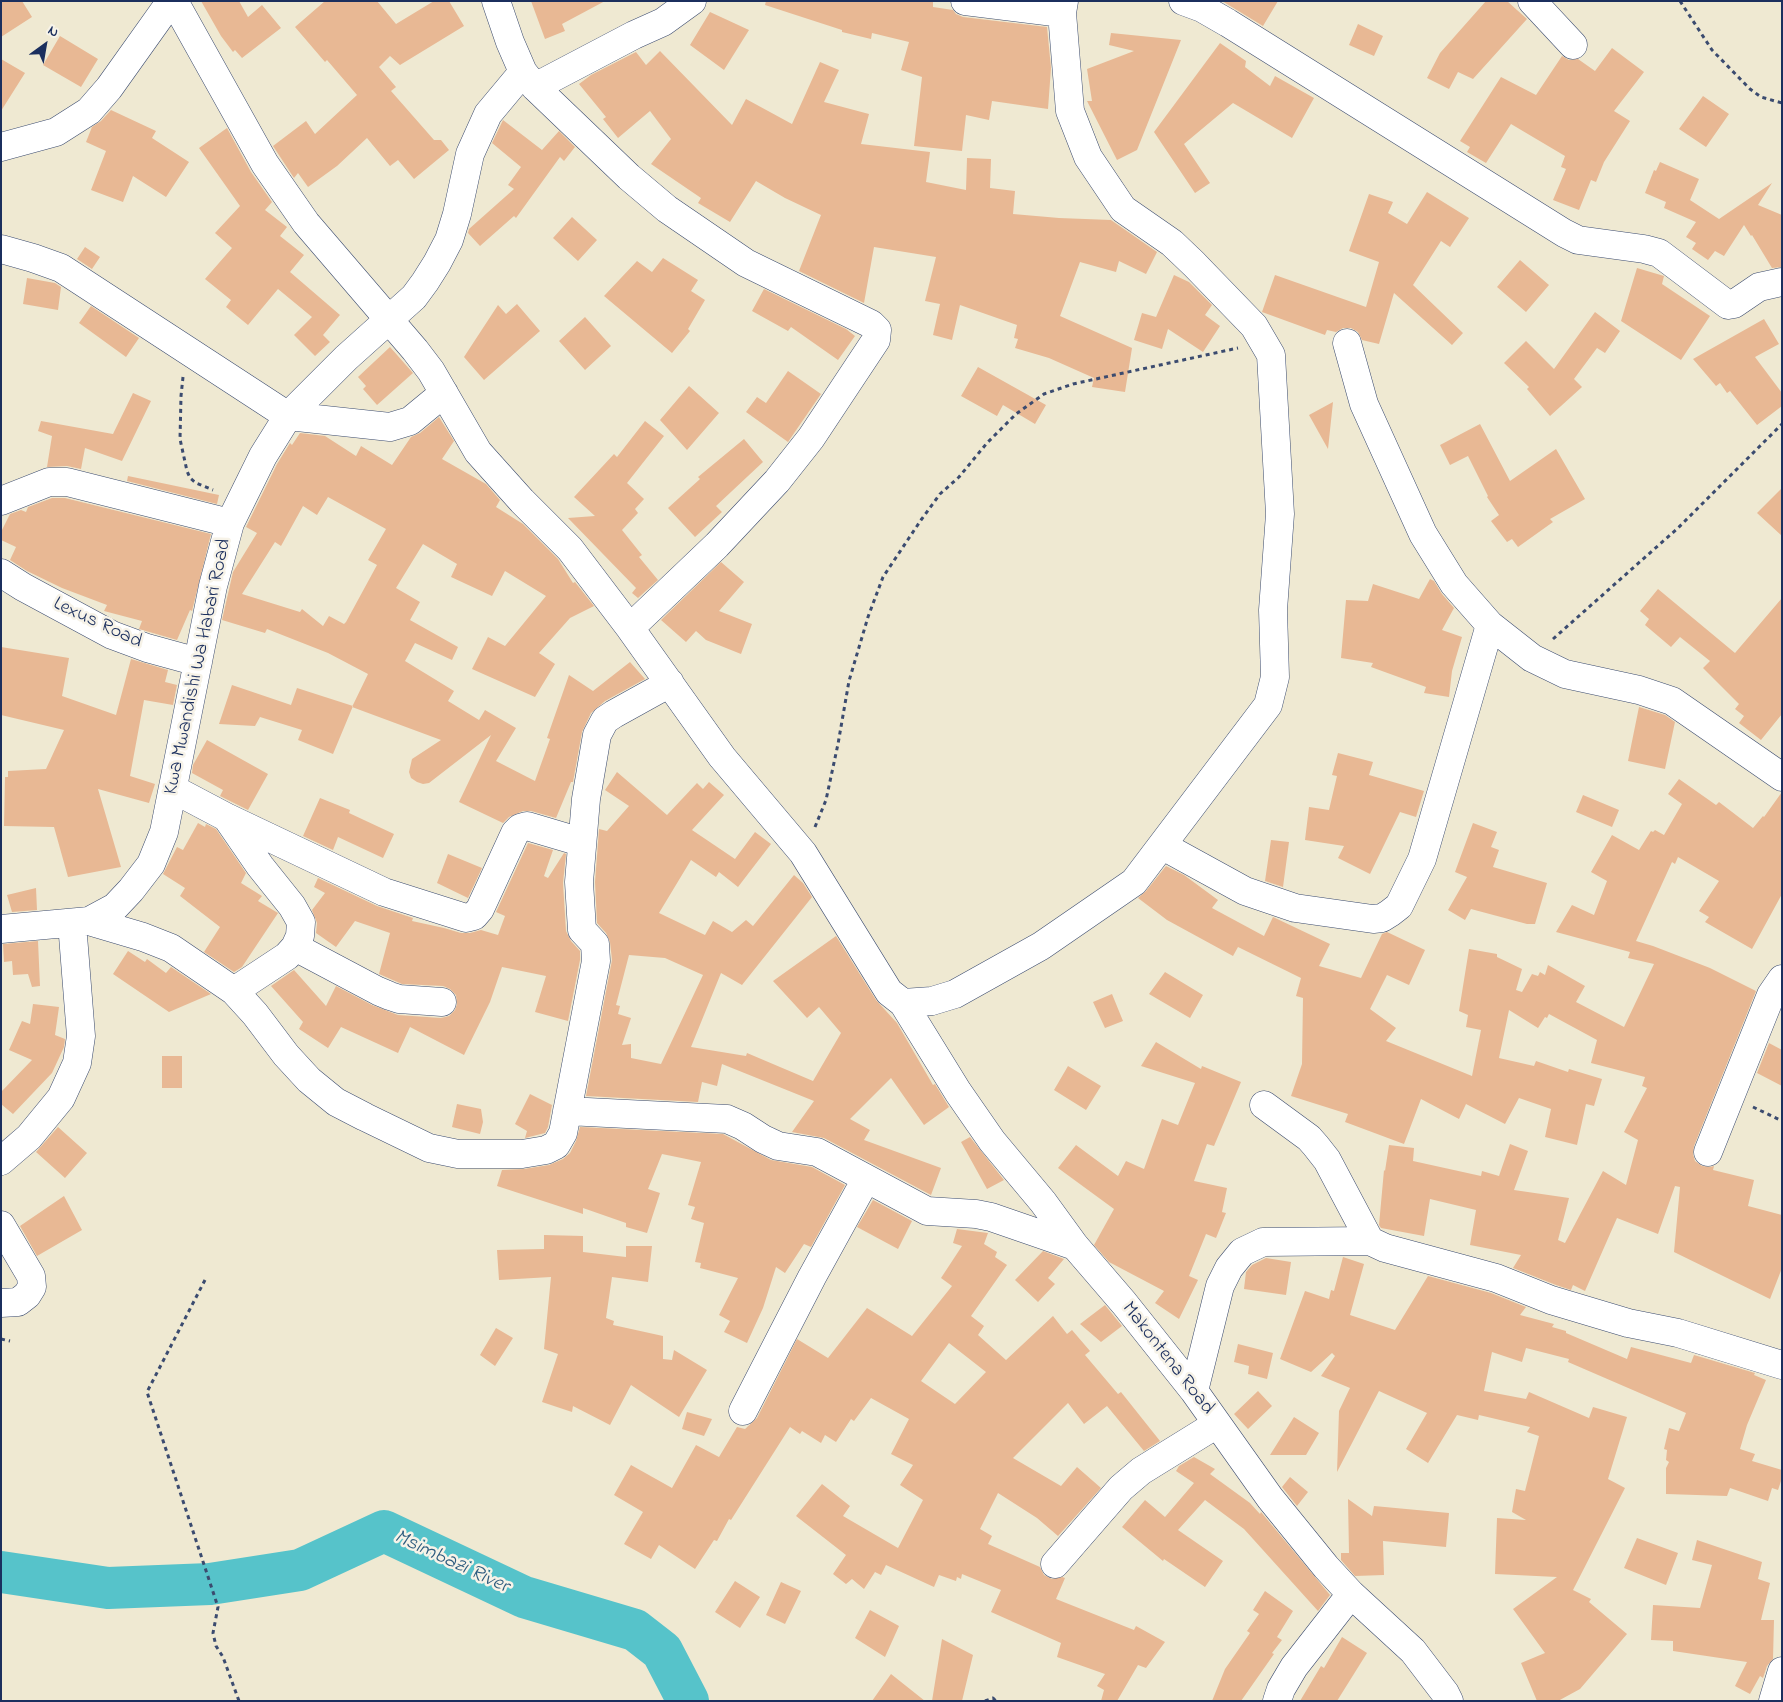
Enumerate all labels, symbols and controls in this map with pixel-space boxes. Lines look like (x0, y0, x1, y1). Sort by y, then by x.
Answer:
north arrow (20, 20, 70, 70)
text: N (44, 20, 63, 43)
street label: Kwa Mwandishi Wa Habari Road (160, 537, 238, 797)
street label: Lexus Road (49, 593, 145, 655)
street label: Makontena Road (1115, 1298, 1219, 1420)
water label: Msimbazi River (390, 1525, 512, 1601)

